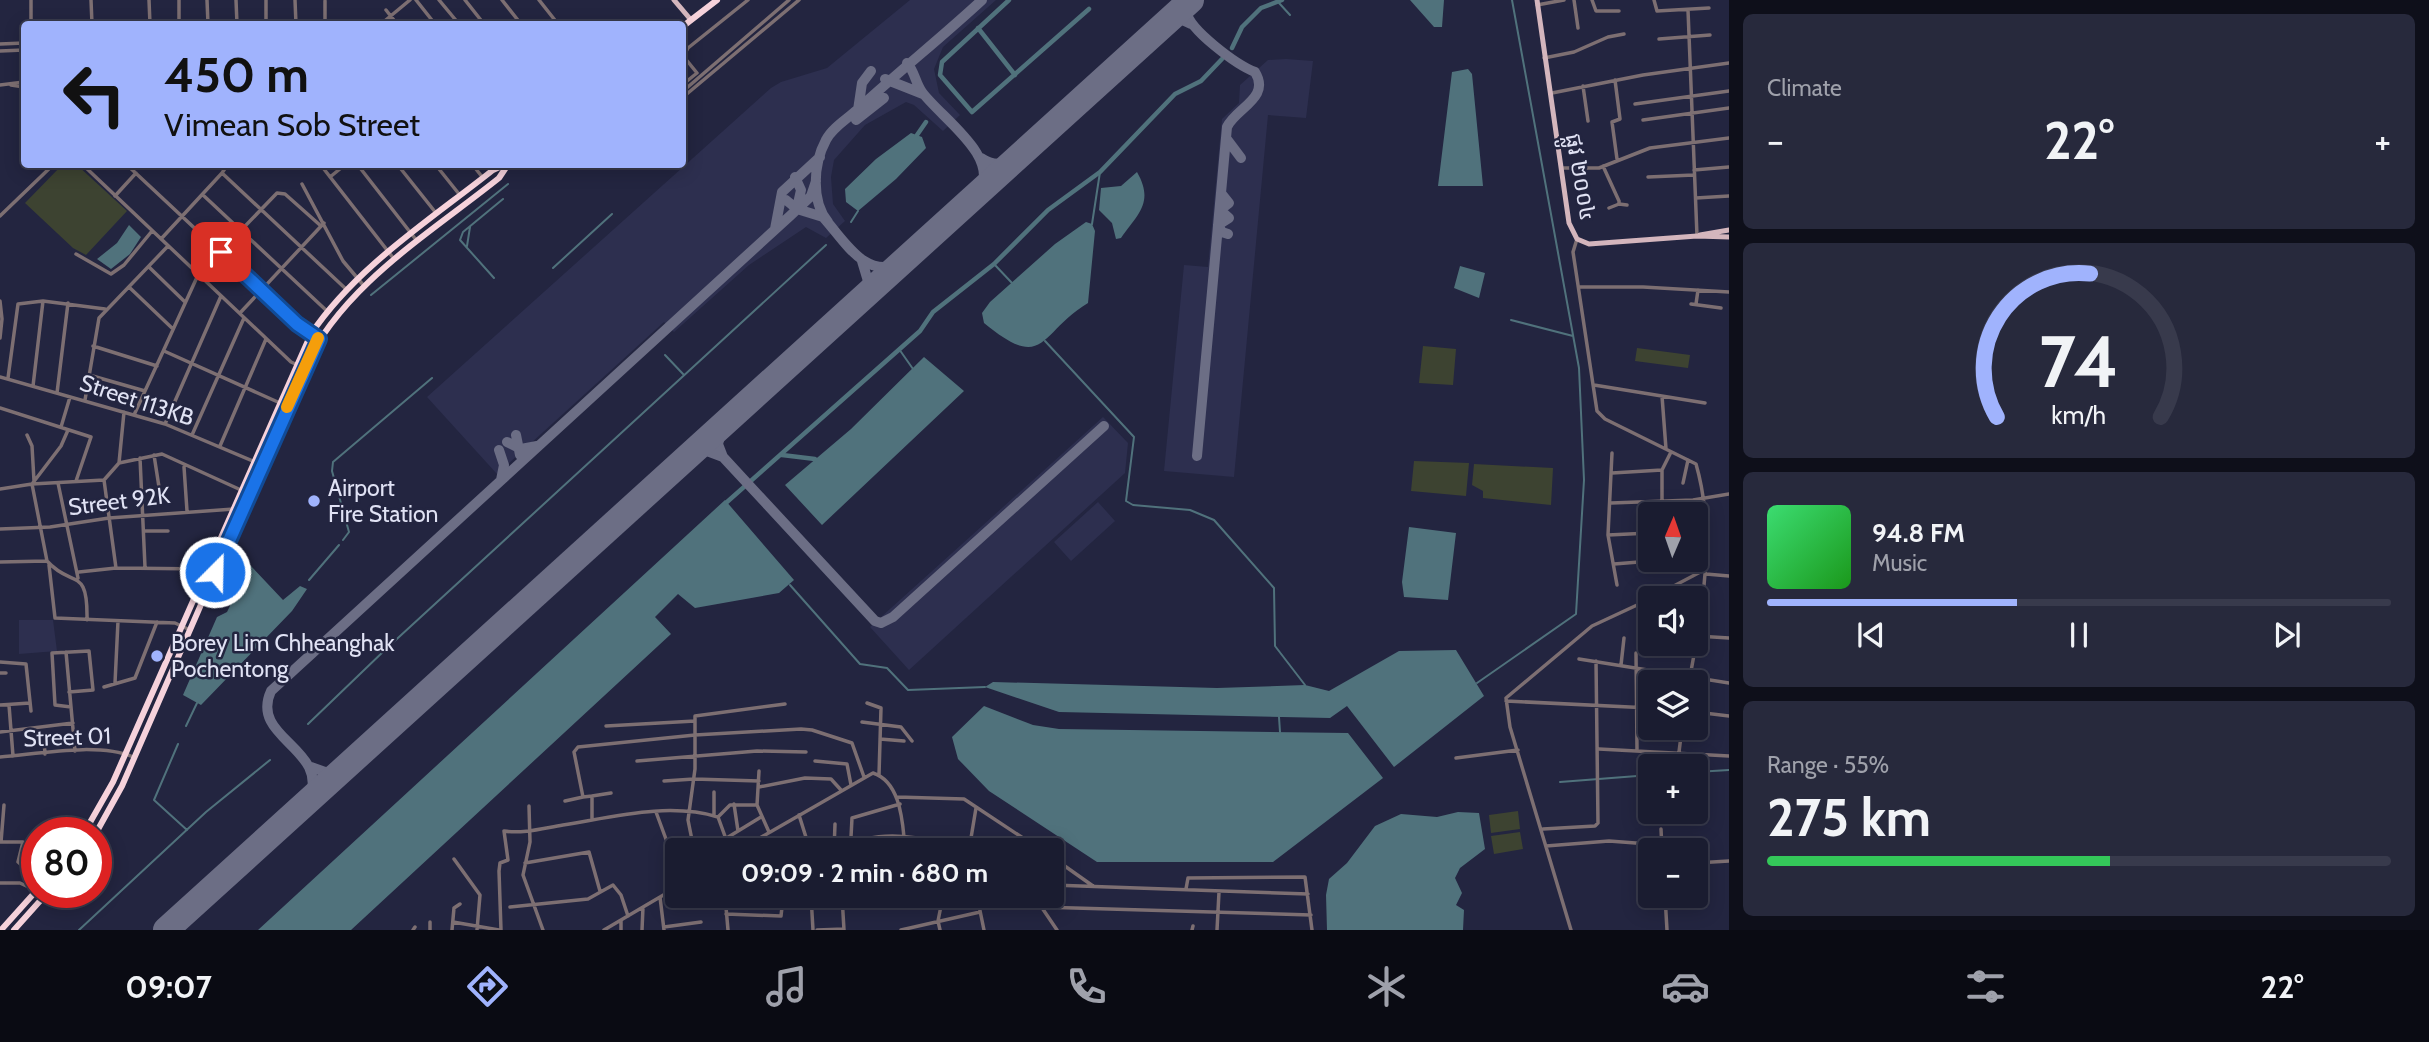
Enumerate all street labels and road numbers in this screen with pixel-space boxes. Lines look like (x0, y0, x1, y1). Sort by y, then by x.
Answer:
street label: ផ្លូវ ២០០៤ (1552, 131, 1602, 224)
street label: Street 113KB (76, 368, 198, 432)
street label: Street 92K (66, 481, 172, 521)
street label: Street 01 (23, 721, 111, 753)

